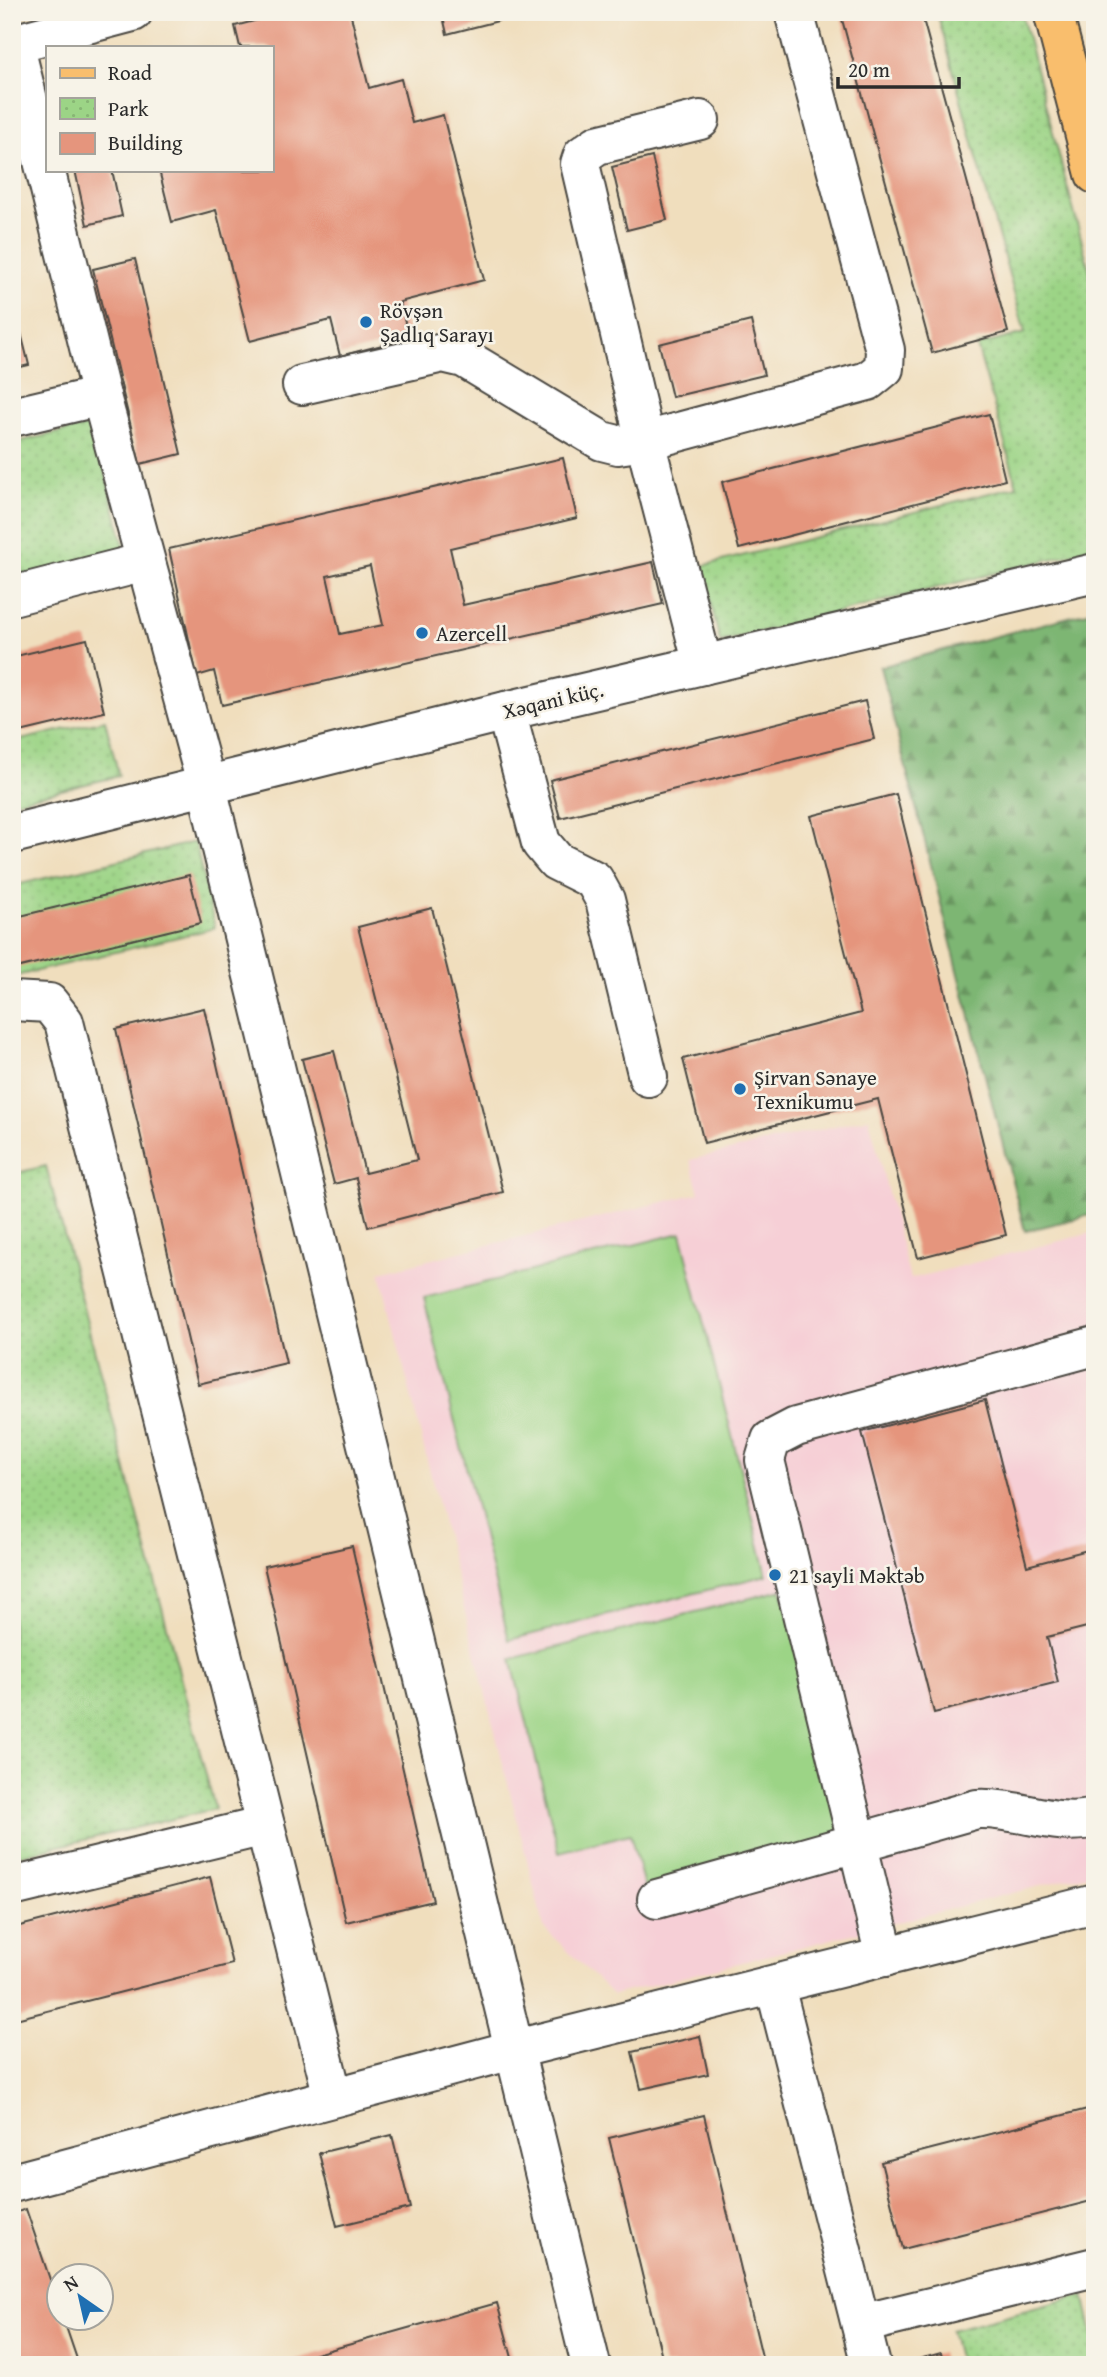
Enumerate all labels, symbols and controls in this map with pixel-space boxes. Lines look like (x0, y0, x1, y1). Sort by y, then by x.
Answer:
legend (46, 46, 273, 172)
scale bar (838, 46, 958, 90)
text: 20 m (848, 54, 890, 85)
text: Road (108, 57, 153, 88)
text: Park (108, 93, 149, 124)
text: Building (108, 127, 183, 158)
place label: Rövşən Şadlıq Sarayı (380, 295, 494, 350)
marker: Rövşən Şadlıq Sarayı (358, 314, 374, 330)
place label: Azercell (436, 618, 507, 649)
marker: Azercell (414, 625, 430, 641)
street label: Xəqani küç. (500, 673, 606, 727)
place label: Şirvan Sənaye Texnikumu (754, 1062, 877, 1117)
marker: Şirvan Sənaye Texnikumu (732, 1081, 748, 1097)
place label: 21 sayli Məktəb (789, 1560, 925, 1591)
marker: 21 sayli Məktəb (767, 1567, 783, 1583)
north arrow (46, 2262, 116, 2332)
text: N (57, 2268, 84, 2298)

